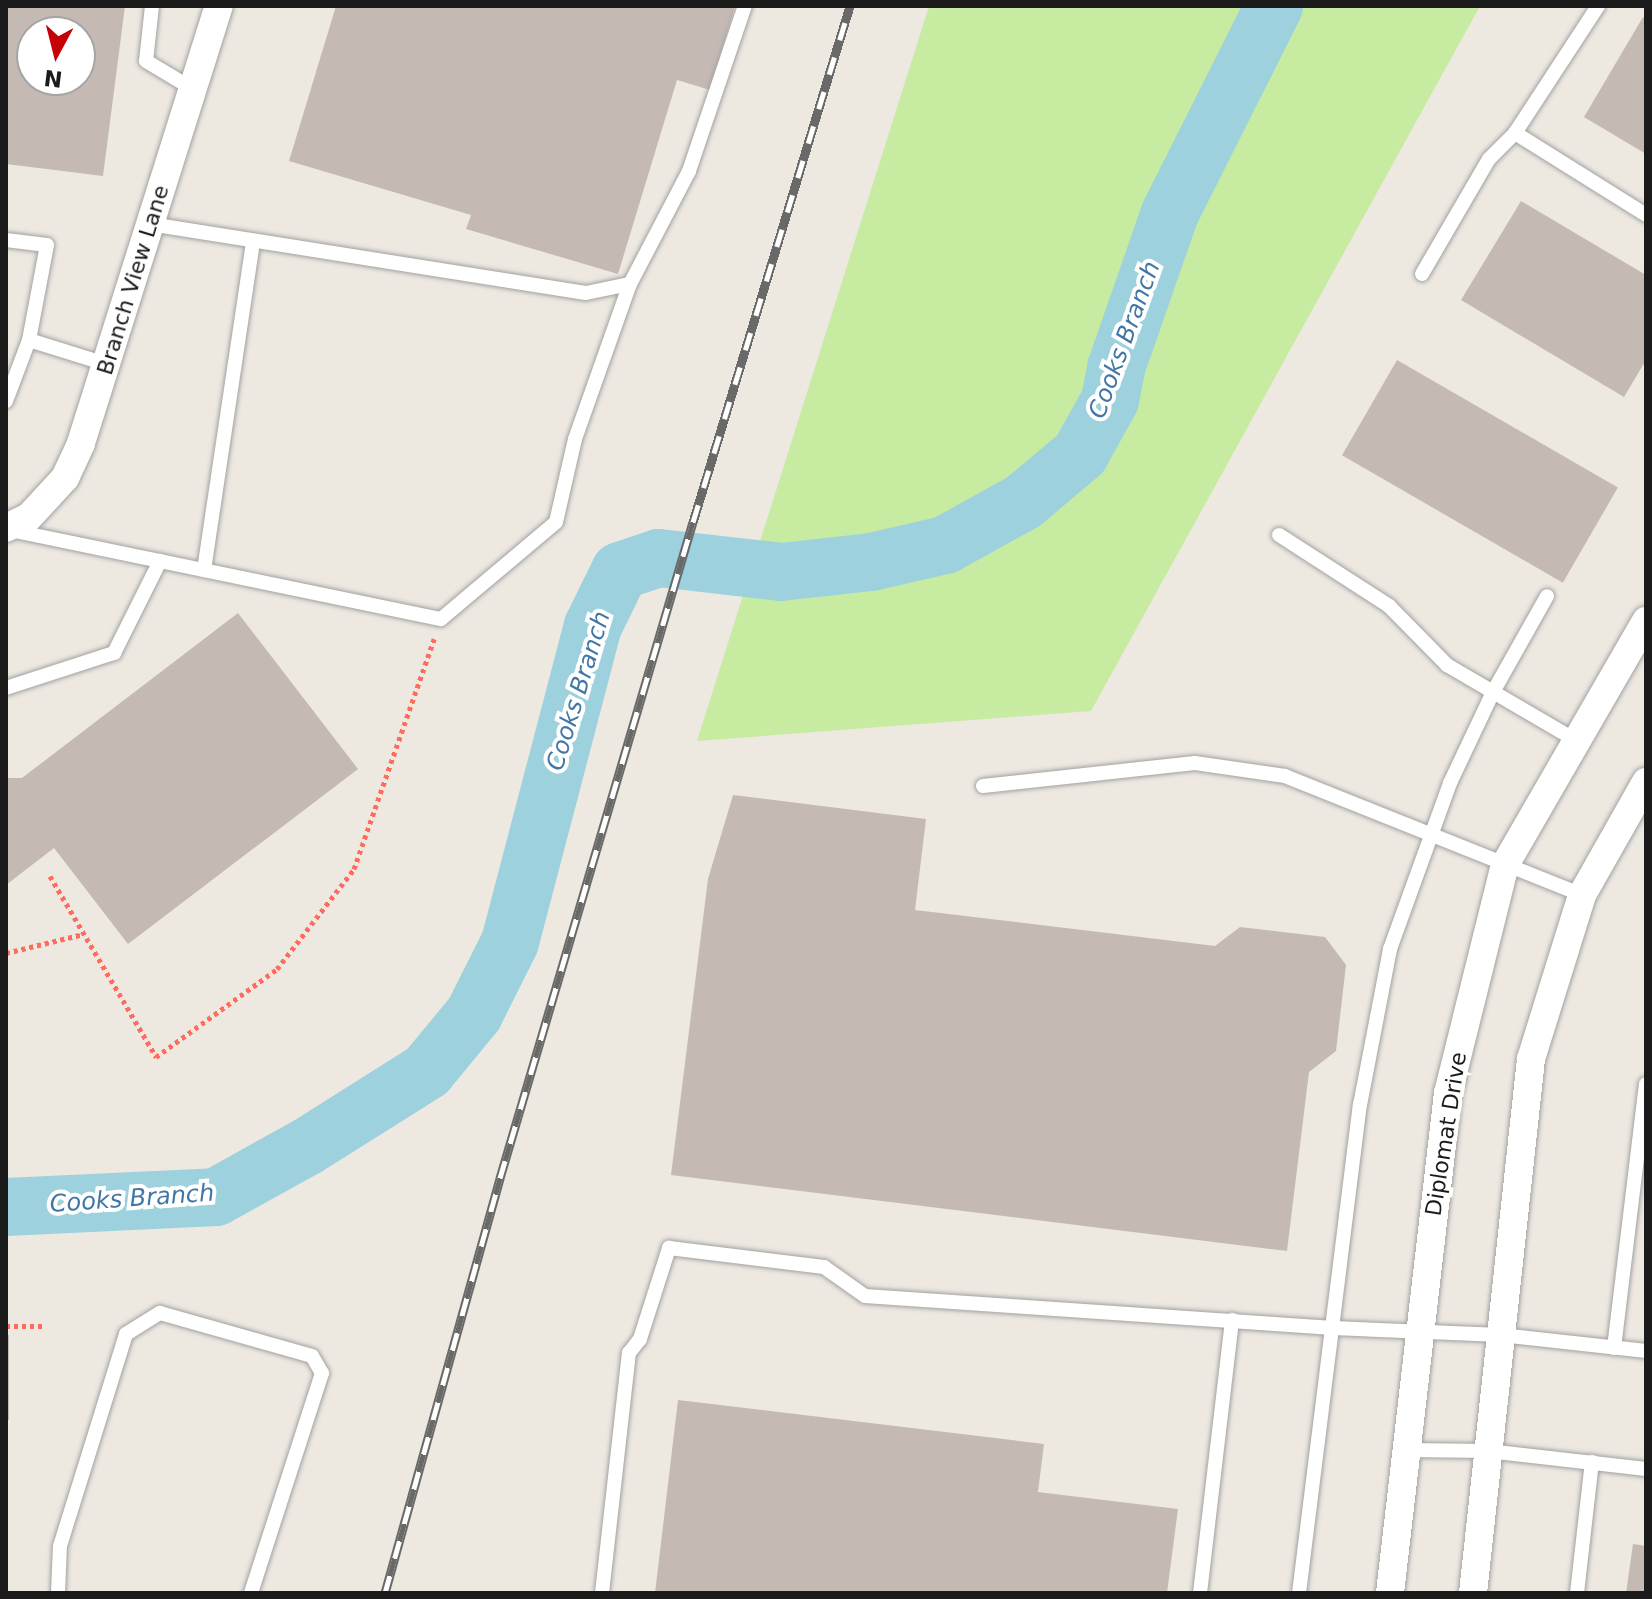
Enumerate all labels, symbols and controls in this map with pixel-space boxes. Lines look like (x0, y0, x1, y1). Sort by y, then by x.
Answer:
north arrow (16, 16, 96, 96)
text: N (43, 65, 64, 92)
street label: Branch View Lane (92, 182, 174, 378)
water label: Cooks Branch (1083, 258, 1167, 422)
water label: Cooks Branch (541, 608, 617, 774)
street label: Diplomat Drive (1420, 1050, 1472, 1218)
water label: Cooks Branch (49, 1179, 215, 1219)

